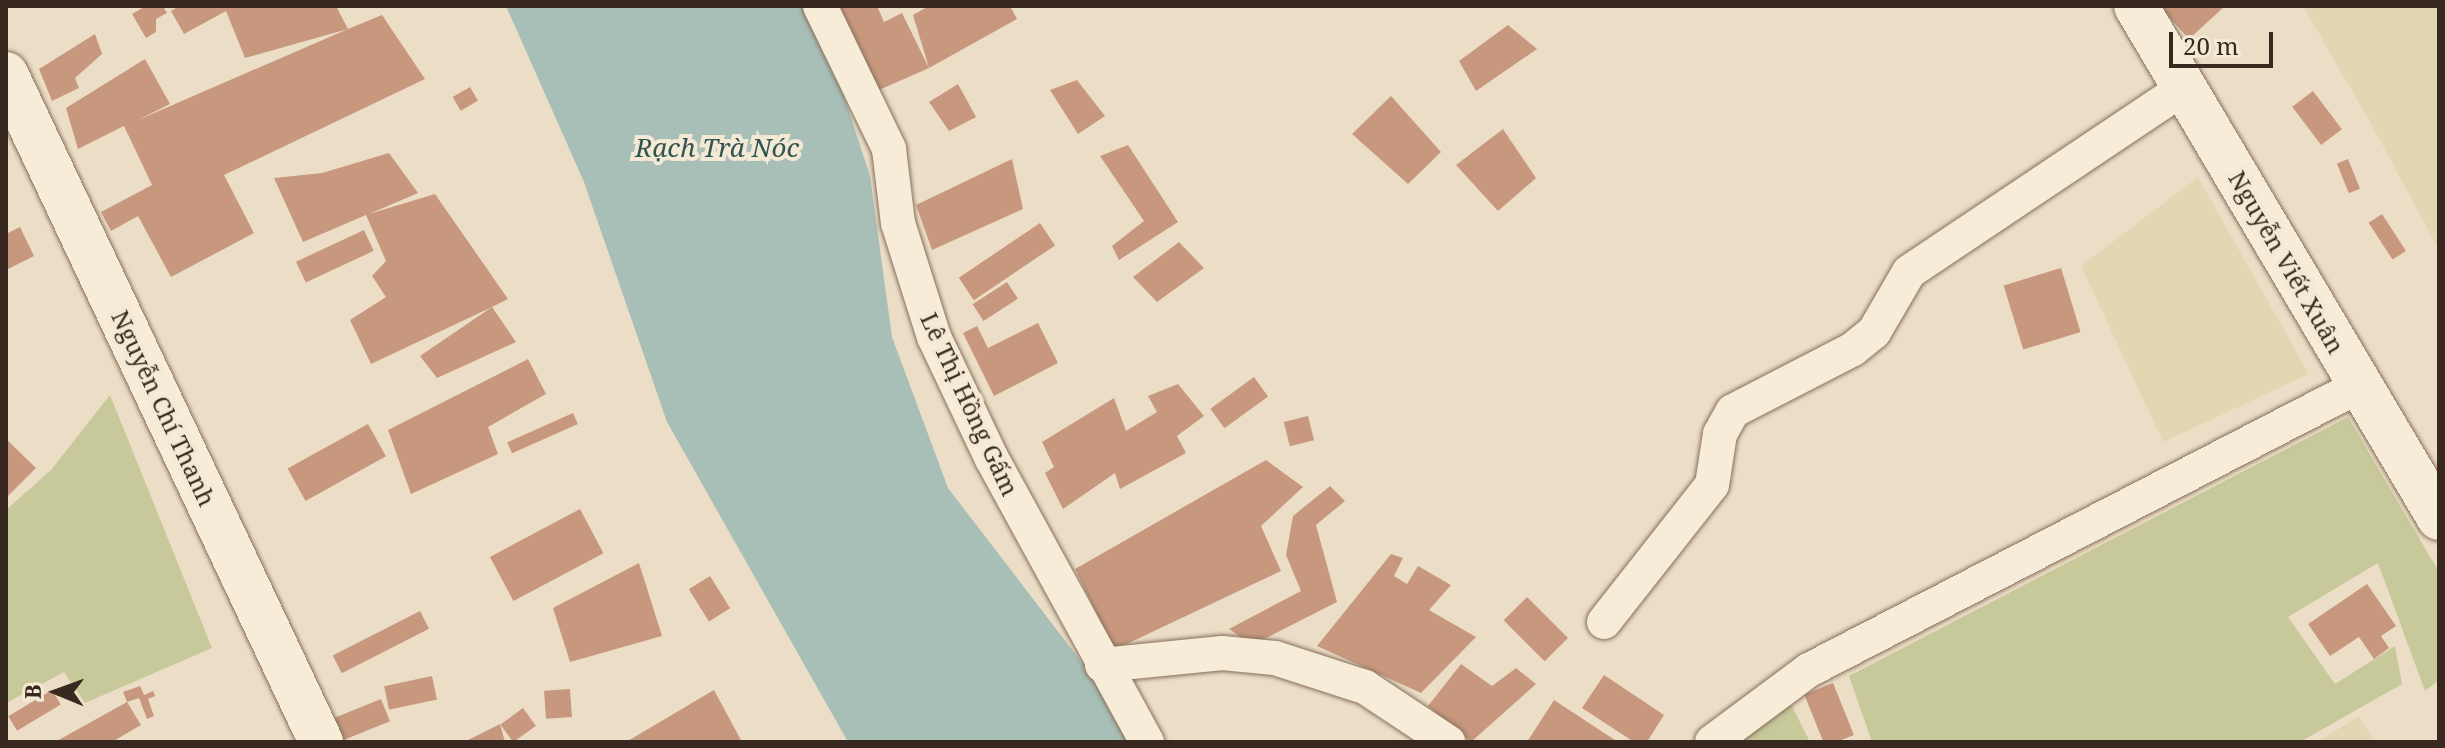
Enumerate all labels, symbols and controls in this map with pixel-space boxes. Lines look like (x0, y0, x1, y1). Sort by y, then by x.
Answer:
scale bar (2173, 16, 2277, 66)
text: 20 m (2183, 29, 2239, 62)
water label: Rạch Trà Nóc (635, 132, 799, 164)
street label: Nguyễn Viết Xuân (2223, 166, 2351, 358)
street label: Nguyễn Chí Thanh (106, 306, 222, 510)
street label: Lê Thị Hồng Gấm (915, 308, 1025, 500)
north arrow (16, 652, 96, 732)
text: B (17, 684, 47, 699)

